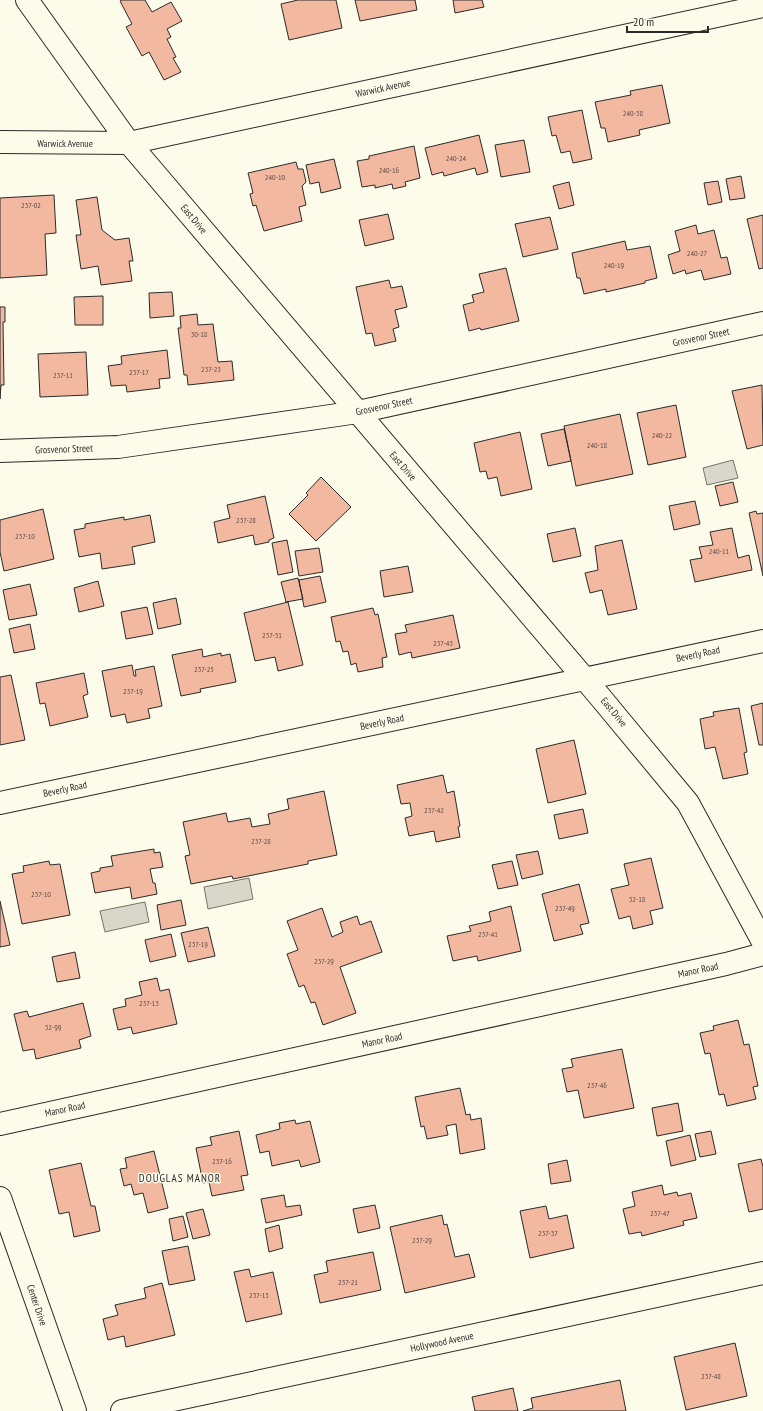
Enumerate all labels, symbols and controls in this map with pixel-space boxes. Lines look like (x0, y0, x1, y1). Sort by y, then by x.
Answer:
scale bar (627, 8, 708, 34)
text: 20 m (633, 14, 654, 29)
street label: Warwick Avenue (354, 76, 412, 100)
house number: 240-38 (623, 108, 644, 118)
street label: Warwick Avenue (37, 137, 93, 150)
house number: 240-24 (446, 153, 467, 163)
house number: 240-16 (379, 165, 400, 175)
house number: 240-10 (265, 172, 286, 182)
house number: 237-02 (21, 200, 41, 210)
street label: East Drive (178, 202, 210, 236)
house number: 240-27 (687, 248, 708, 258)
house number: 240-19 (604, 260, 625, 270)
street label: Grosvenor Street (671, 325, 731, 349)
house number: 30-18 (191, 329, 208, 339)
house number: 237-23 (201, 364, 221, 374)
house number: 237-17 (129, 367, 149, 377)
house number: 237-11 (53, 370, 73, 380)
street label: Grosvenor Street (354, 394, 414, 418)
house number: 240-22 (652, 430, 673, 440)
house number: 240-18 (587, 440, 608, 450)
street label: Grosvenor Street (35, 441, 93, 457)
street label: East Drive (387, 449, 419, 483)
house number: 237-28 (236, 515, 256, 525)
house number: 237-10 (15, 531, 35, 541)
house number: 240-11 (709, 546, 730, 556)
house number: 237-31 (262, 630, 282, 640)
house number: 237-43 (433, 638, 453, 648)
street label: Beverly Road (675, 643, 721, 665)
house number: 237-25 (194, 664, 214, 674)
house number: 237-19 (123, 686, 143, 696)
street label: East Drive (598, 695, 630, 729)
street label: Beverly Road (359, 711, 405, 733)
street label: Beverly Road (42, 778, 88, 800)
house number: 237-42 (424, 805, 444, 815)
house number: 237-28 (251, 836, 271, 846)
house number: 237-10 (31, 889, 51, 899)
house number: 32-18 (629, 894, 646, 904)
house number: 237-49 (555, 903, 575, 913)
house number: 237-41 (478, 929, 498, 939)
house number: 237-19 (188, 939, 208, 949)
house number: 237-29 (314, 956, 334, 966)
street label: Manor Road (677, 959, 719, 981)
house number: 237-13 (139, 998, 159, 1008)
house number: 32-99 (45, 1022, 62, 1032)
street label: Manor Road (361, 1029, 403, 1051)
house number: 237-46 (587, 1080, 607, 1090)
street label: Manor Road (44, 1098, 86, 1120)
house number: 237-16 (212, 1156, 232, 1166)
district label: DOUGLAS MANOR (139, 1171, 221, 1185)
house number: 237-47 (650, 1208, 670, 1218)
house number: 237-37 (538, 1228, 558, 1238)
house number: 237-29 (412, 1235, 432, 1245)
house number: 237-21 (338, 1277, 358, 1287)
street label: Center Drive (24, 1283, 50, 1327)
house number: 237-15 (249, 1290, 269, 1300)
street label: Hollywood Avenue (409, 1329, 475, 1355)
house number: 237-48 (701, 1371, 721, 1381)

